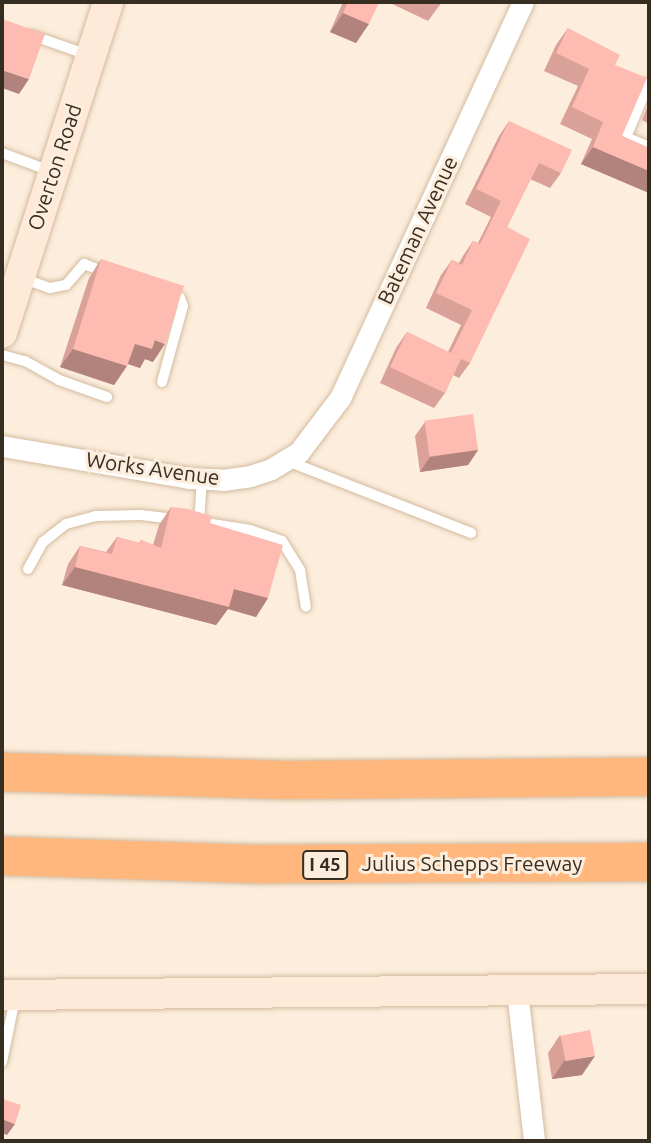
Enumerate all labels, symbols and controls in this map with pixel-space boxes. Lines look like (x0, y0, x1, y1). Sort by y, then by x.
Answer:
street label: Overton Road (22, 100, 86, 234)
street label: Bateman Avenue (372, 152, 462, 308)
street label: Works Avenue (85, 446, 221, 490)
road number: I 45 (300, 850, 350, 880)
street label: Julius Schepps Freeway (362, 850, 582, 876)

